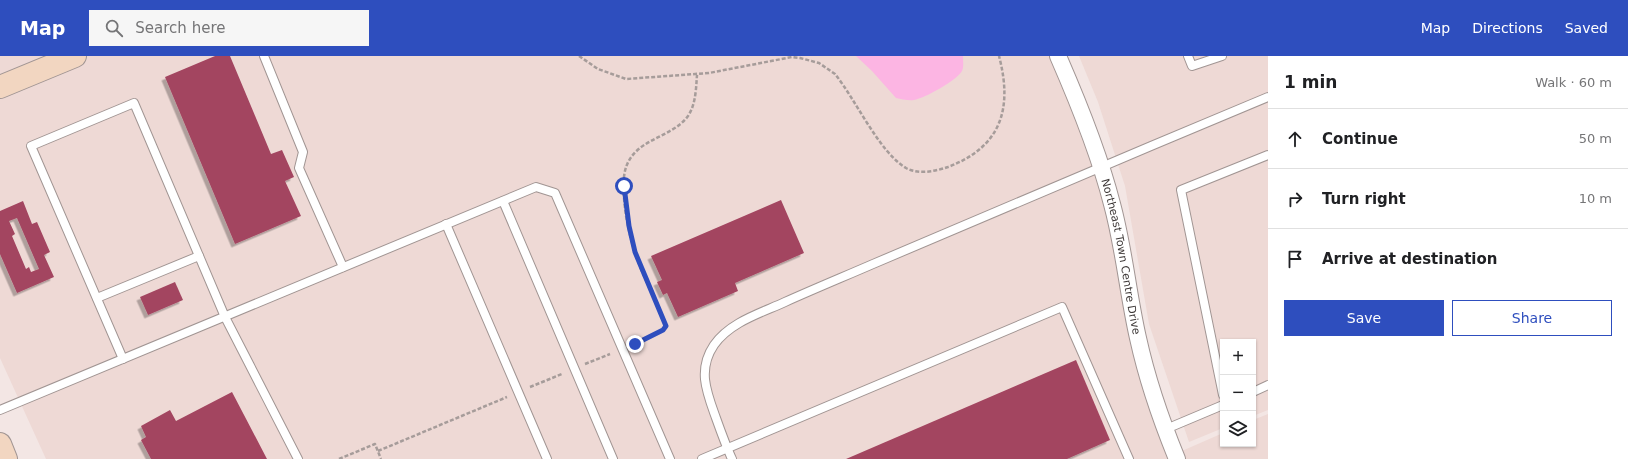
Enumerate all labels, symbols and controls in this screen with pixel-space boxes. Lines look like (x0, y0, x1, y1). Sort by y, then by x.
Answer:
search box (89, 10, 369, 46)
text: Map (20, 17, 65, 39)
icon: search (103, 17, 125, 39)
text: Search here (135, 19, 225, 37)
text: Map (1421, 20, 1450, 36)
text: Directions (1472, 20, 1543, 36)
text: Saved (1565, 20, 1608, 36)
text: 1 min (1284, 72, 1337, 92)
text: Walk · 60 m (1535, 75, 1612, 90)
icon: ahead (1284, 128, 1306, 150)
text: Continue (1322, 130, 1398, 148)
text: 50 m (1579, 131, 1612, 146)
route start (615, 177, 633, 195)
street label: Northeast Town Centre Drive (1099, 177, 1144, 336)
icon: right (1284, 188, 1306, 210)
text: Turn right (1322, 190, 1406, 208)
text: 10 m (1579, 191, 1612, 206)
icon: arrive (1284, 248, 1306, 270)
text: Arrive at destination (1322, 250, 1497, 268)
button: Save (1284, 300, 1444, 336)
button: Share (1452, 300, 1612, 336)
route end (626, 335, 644, 353)
map controls (1220, 339, 1256, 447)
button: + (1220, 339, 1256, 375)
button: − (1220, 375, 1256, 411)
button: layers (1220, 411, 1256, 447)

